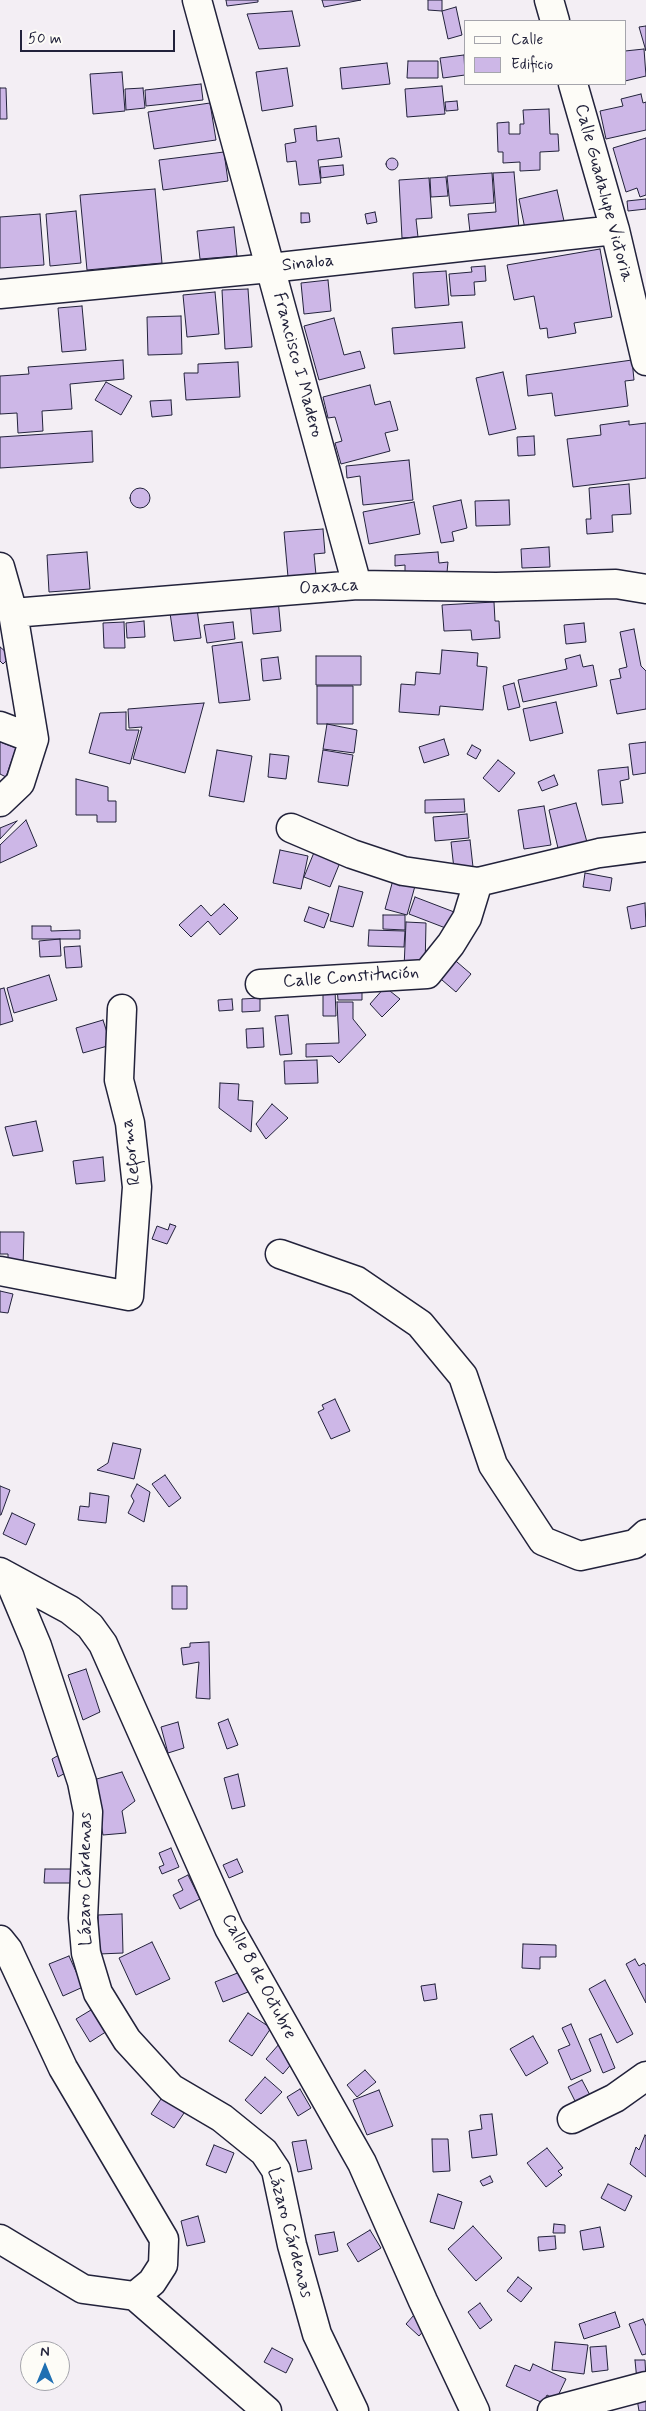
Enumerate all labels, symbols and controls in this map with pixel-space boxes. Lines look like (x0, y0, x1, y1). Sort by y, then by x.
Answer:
scale bar (22, 20, 178, 52)
legend (463, 20, 626, 85)
text: 50 m (28, 29, 62, 49)
text: Calle (511, 30, 543, 50)
text: Edificio (511, 55, 553, 75)
street label: Calle Guadalupe Victoria (569, 102, 637, 284)
street label: Sinaloa (281, 251, 335, 277)
street label: Francisco I Madero (267, 290, 327, 440)
street label: Oaxaca (299, 575, 359, 601)
street label: Calle Constitución (282, 962, 420, 994)
street label: Reforma (117, 1118, 147, 1186)
street label: Lázaro Cárdenas (75, 1812, 97, 1946)
street label: Calle 8 de Octubre (216, 1911, 300, 2043)
street label: Lázaro Cárdenas (261, 2166, 317, 2300)
north arrow (20, 2341, 70, 2391)
text: N (40, 2343, 50, 2361)

